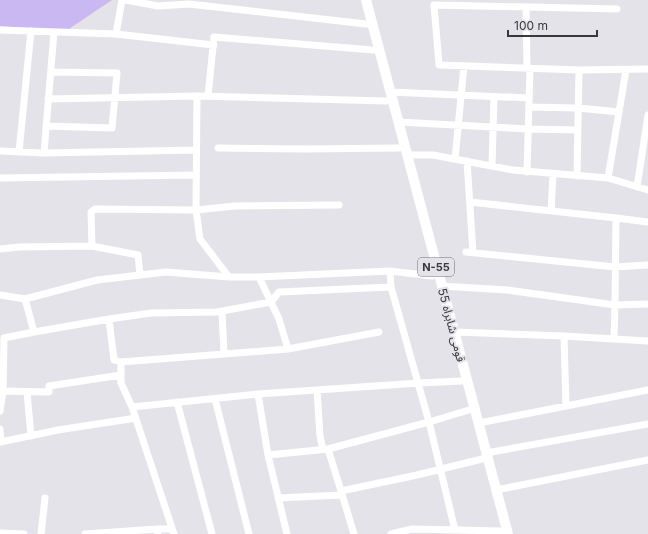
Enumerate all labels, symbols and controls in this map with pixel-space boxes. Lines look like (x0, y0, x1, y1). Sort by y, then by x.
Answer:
scale bar (508, 12, 597, 38)
text: 100 m (514, 18, 548, 33)
road number: N-55 (418, 258, 454, 276)
street label: قومی شاہراہ 55 (435, 286, 469, 364)

